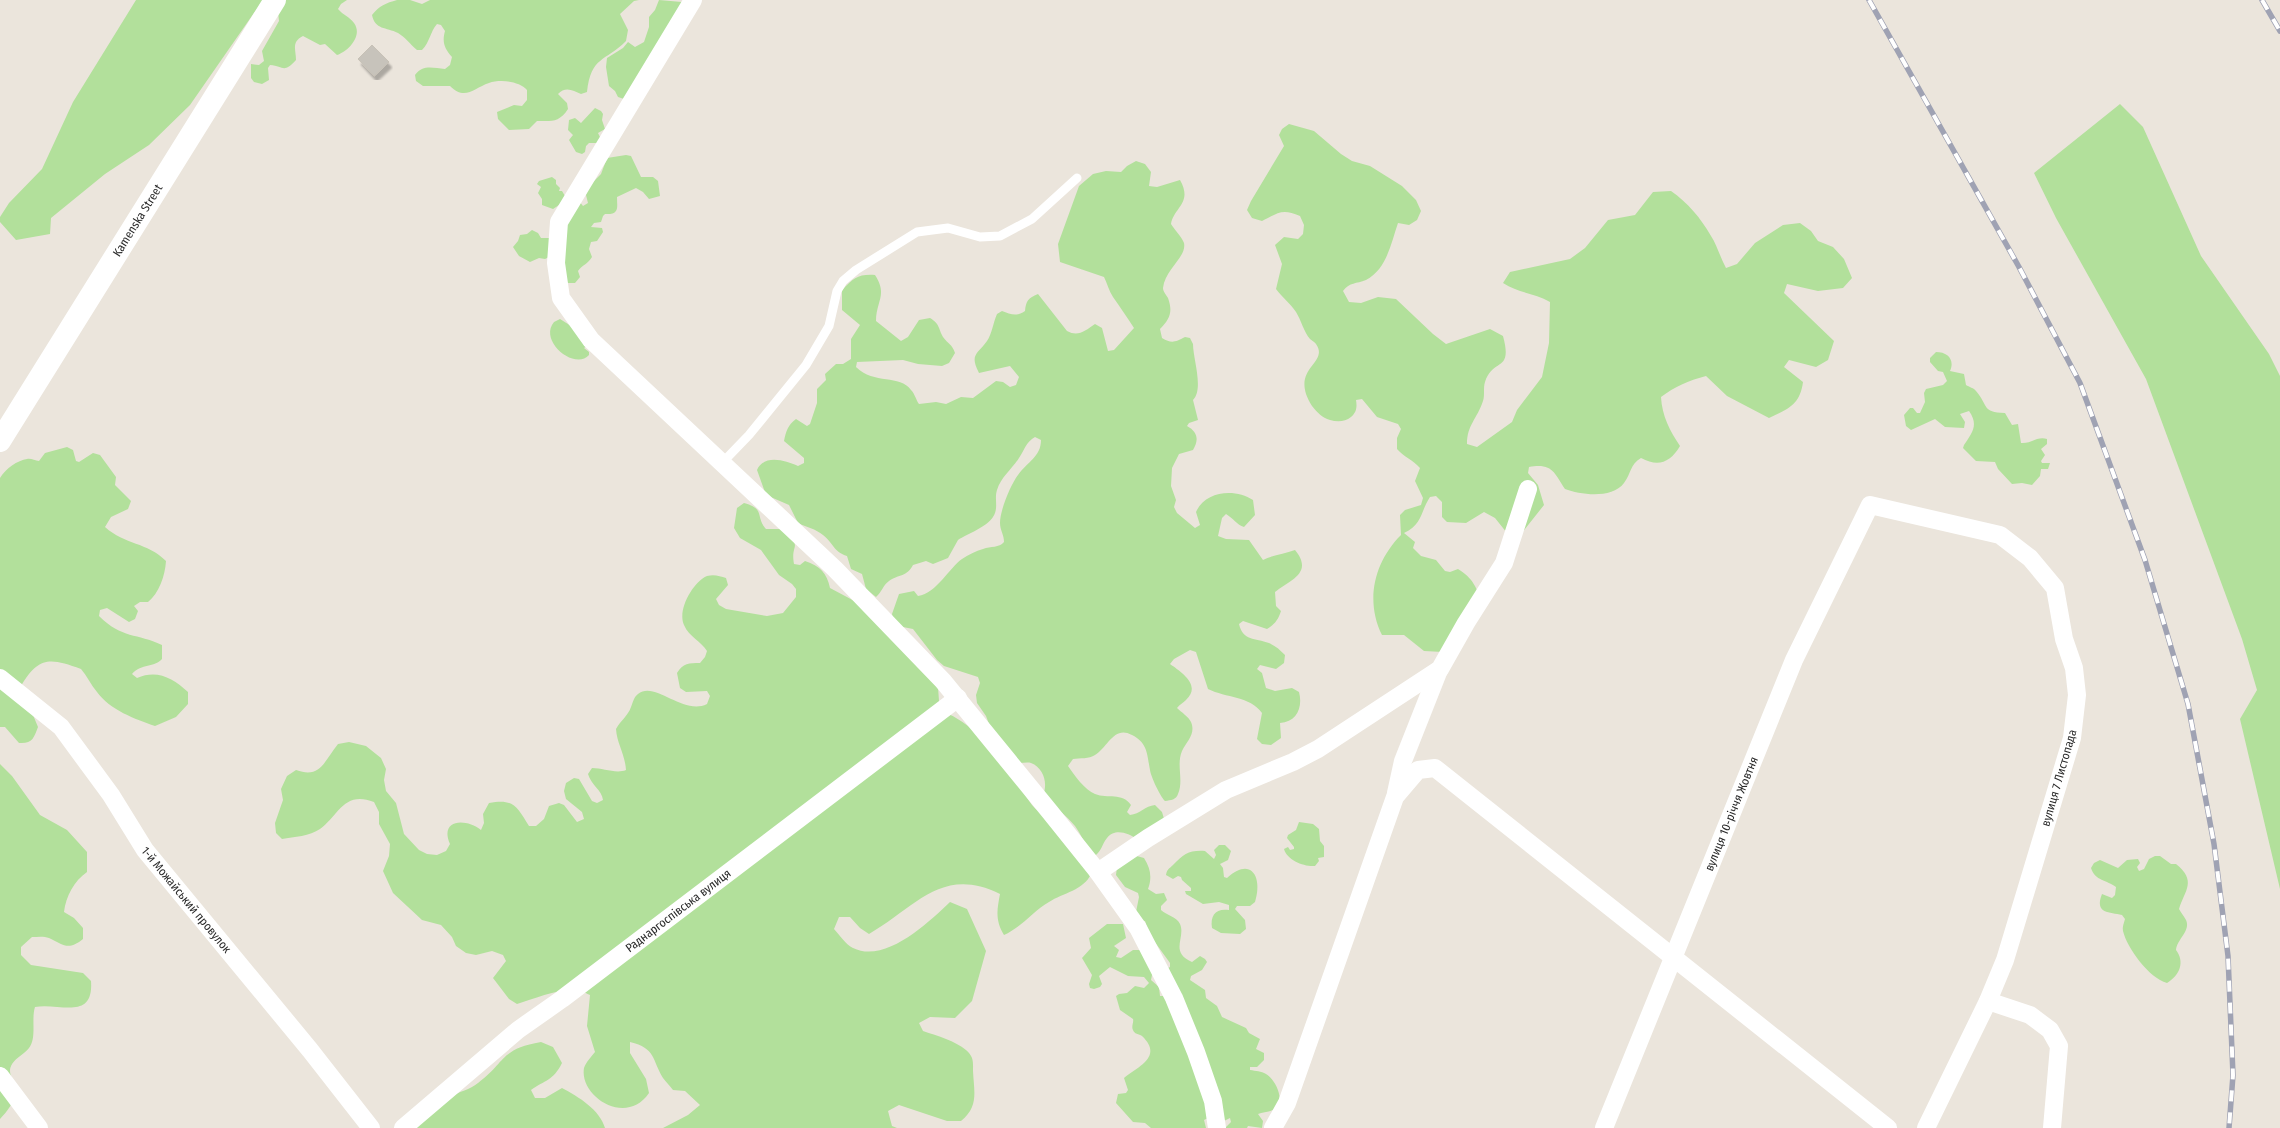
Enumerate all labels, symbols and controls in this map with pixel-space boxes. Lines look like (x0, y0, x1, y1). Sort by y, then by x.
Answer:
street label: Kamenska Street (110, 182, 165, 259)
street label: вулиця 7 Листопада (2038, 728, 2080, 828)
street label: вулиця 10-річчя Жовтня (1702, 755, 1761, 873)
street label: 1-й Можайський провулок (138, 844, 234, 956)
street label: Раднаргоспівська вулиця (623, 866, 734, 955)

